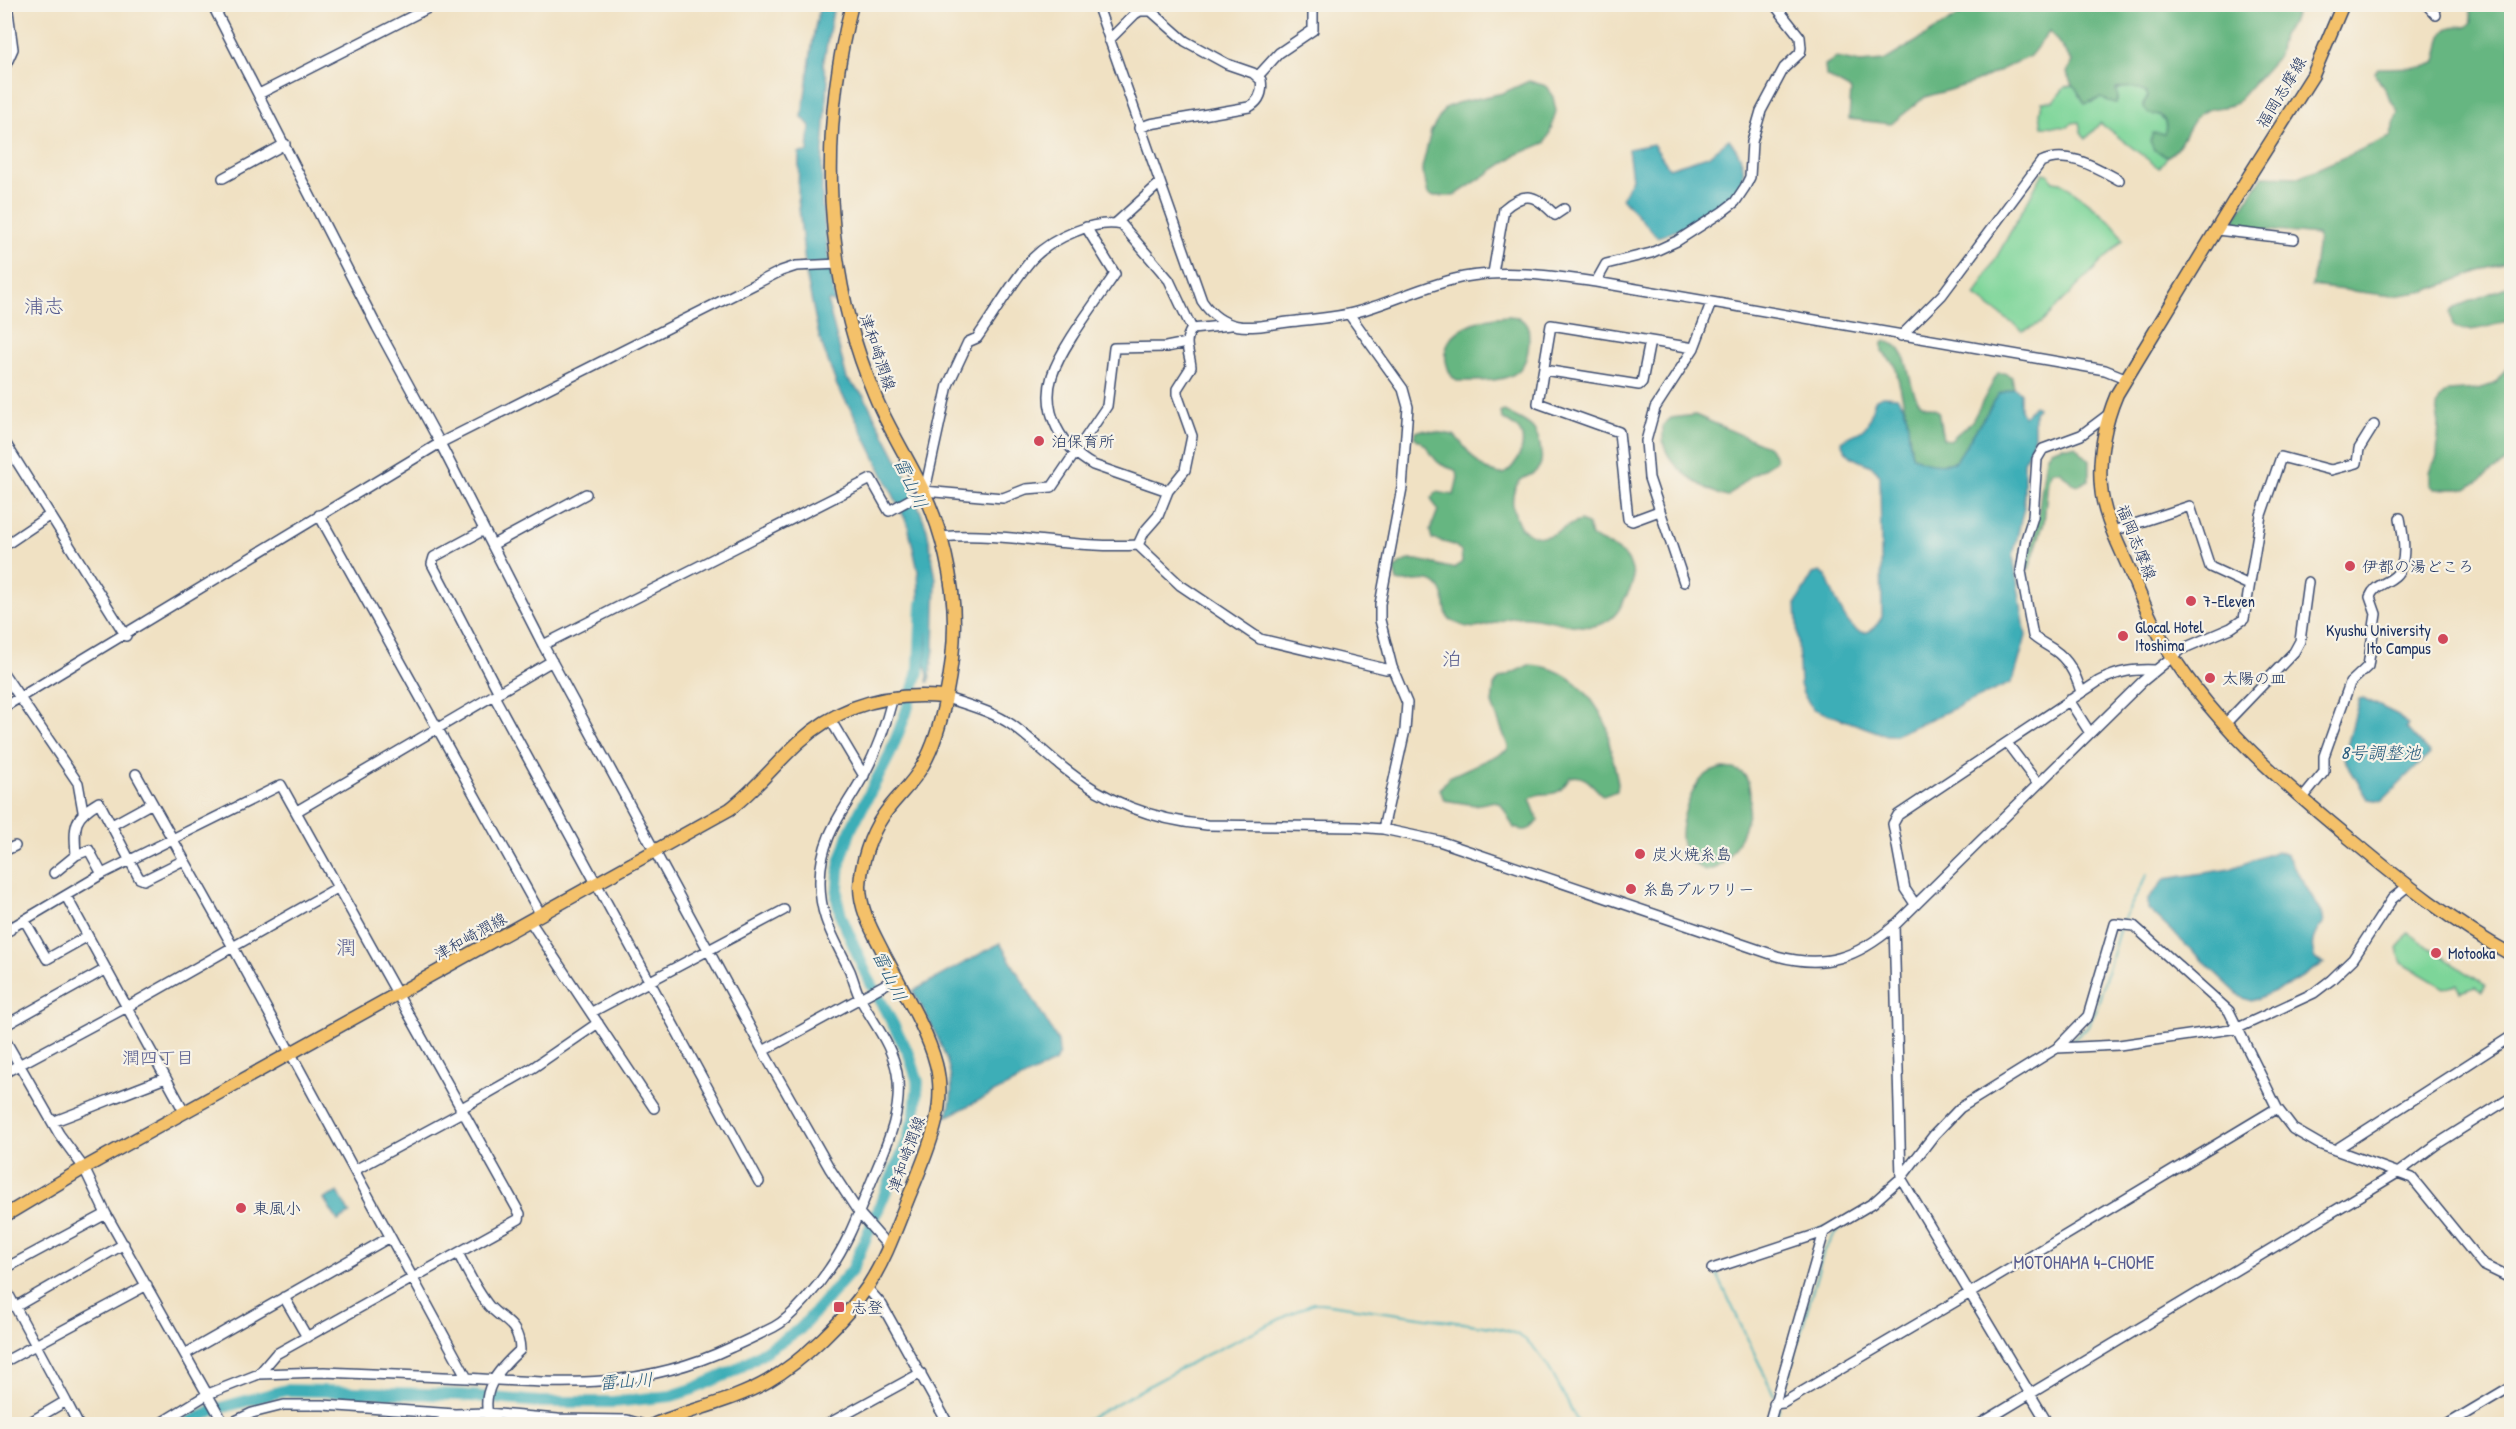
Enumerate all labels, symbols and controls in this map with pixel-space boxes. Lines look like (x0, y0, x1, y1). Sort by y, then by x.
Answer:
street label: 福岡志摩線 (2251, 52, 2311, 132)
district label: 浦志 (24, 292, 64, 319)
street label: 津和崎潤線 (855, 311, 901, 393)
place label: 泊保育所 (1051, 430, 1115, 452)
marker: 泊保育所 (1032, 434, 1046, 448)
water label: 雷山川 (888, 453, 934, 513)
street label: 福岡志摩線 (2112, 501, 2162, 583)
place label: 伊都の湯どころ (2362, 555, 2474, 577)
marker: 伊都の湯どころ (2343, 559, 2357, 573)
place label: 7-Eleven (2203, 590, 2255, 612)
marker: 7-Eleven (2184, 594, 2198, 608)
place label: Glocal Hotel Itoshima (2135, 616, 2205, 656)
place label: Kyushu University Ito Campus (2326, 619, 2431, 659)
marker: Glocal Hotel Itoshima (2116, 629, 2130, 643)
marker: Kyushu University Ito Campus (2436, 632, 2450, 646)
district label: 泊 (1442, 645, 1462, 672)
place label: 太陽の皿 (2222, 667, 2286, 689)
marker: 太陽の皿 (2203, 671, 2217, 685)
water label: 8号調整池 (2341, 740, 2422, 765)
place label: 炭火焼糸島 (1652, 843, 1732, 865)
marker: 炭火焼糸島 (1633, 847, 1647, 861)
place label: 糸島ブルワリー (1643, 878, 1754, 900)
marker: 糸島ブルワリー (1624, 882, 1638, 896)
street label: 津和崎潤線 (430, 907, 510, 965)
district label: 潤 (336, 933, 356, 960)
place label: Motooka (2448, 942, 2495, 964)
water label: 雷山川 (867, 946, 913, 1006)
marker: Motooka (2429, 946, 2443, 960)
district label: 潤四丁目 (122, 1045, 194, 1070)
street label: 津和崎潤線 (882, 1113, 930, 1195)
place label: 東風小 (253, 1197, 301, 1219)
marker: 東風小 (234, 1201, 248, 1215)
district label: MOTOHAMA 4-CHOME (2014, 1250, 2155, 1275)
place label: 志登 (851, 1296, 883, 1318)
marker: 志登 (832, 1300, 846, 1314)
water label: 雷山川 (598, 1367, 654, 1395)

